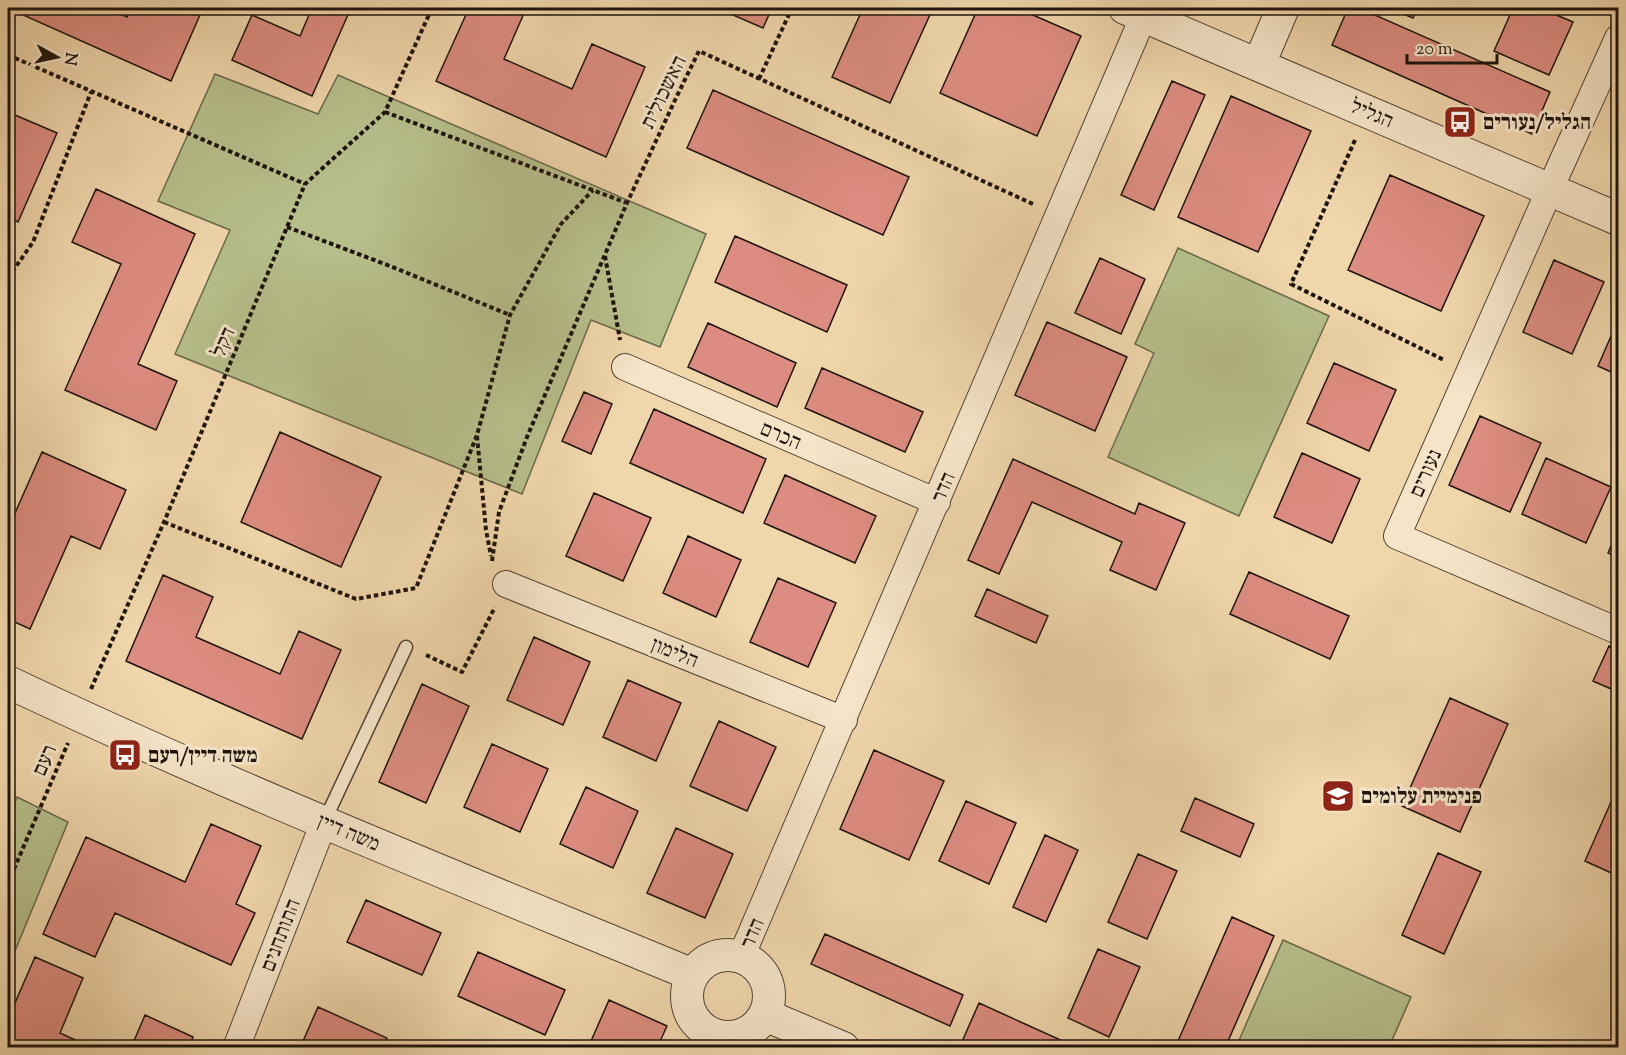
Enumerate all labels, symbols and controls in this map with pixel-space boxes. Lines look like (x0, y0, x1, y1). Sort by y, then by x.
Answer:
north arrow (27, 27, 87, 87)
scale bar (1407, 27, 1497, 65)
text: 20 m (1416, 37, 1453, 63)
text: N (57, 51, 82, 67)
street label: האשכולית (634, 51, 695, 135)
street label: הגליל (1345, 92, 1398, 137)
bus stop icon: הגליל/נעורים (1442, 104, 1478, 140)
place label: הגליל/נעורים (1483, 109, 1591, 139)
street label: דקל (205, 323, 245, 363)
street label: הכרם (755, 415, 806, 459)
street label: נעורים (1403, 445, 1451, 503)
street label: הדר (925, 468, 965, 508)
street label: הלימון (646, 631, 703, 677)
bus stop icon: משה דיין/רעם (107, 737, 143, 773)
street label: רעם (26, 741, 66, 781)
place label: משה דיין/רעם (148, 742, 258, 772)
school or university icon: פנימיית עלומים (1320, 778, 1356, 814)
place label: פנימיית עלומים (1361, 783, 1482, 813)
street label: משה דיין (312, 807, 384, 860)
street label: התותחנים (254, 895, 309, 977)
street label: הדר (734, 914, 774, 954)

